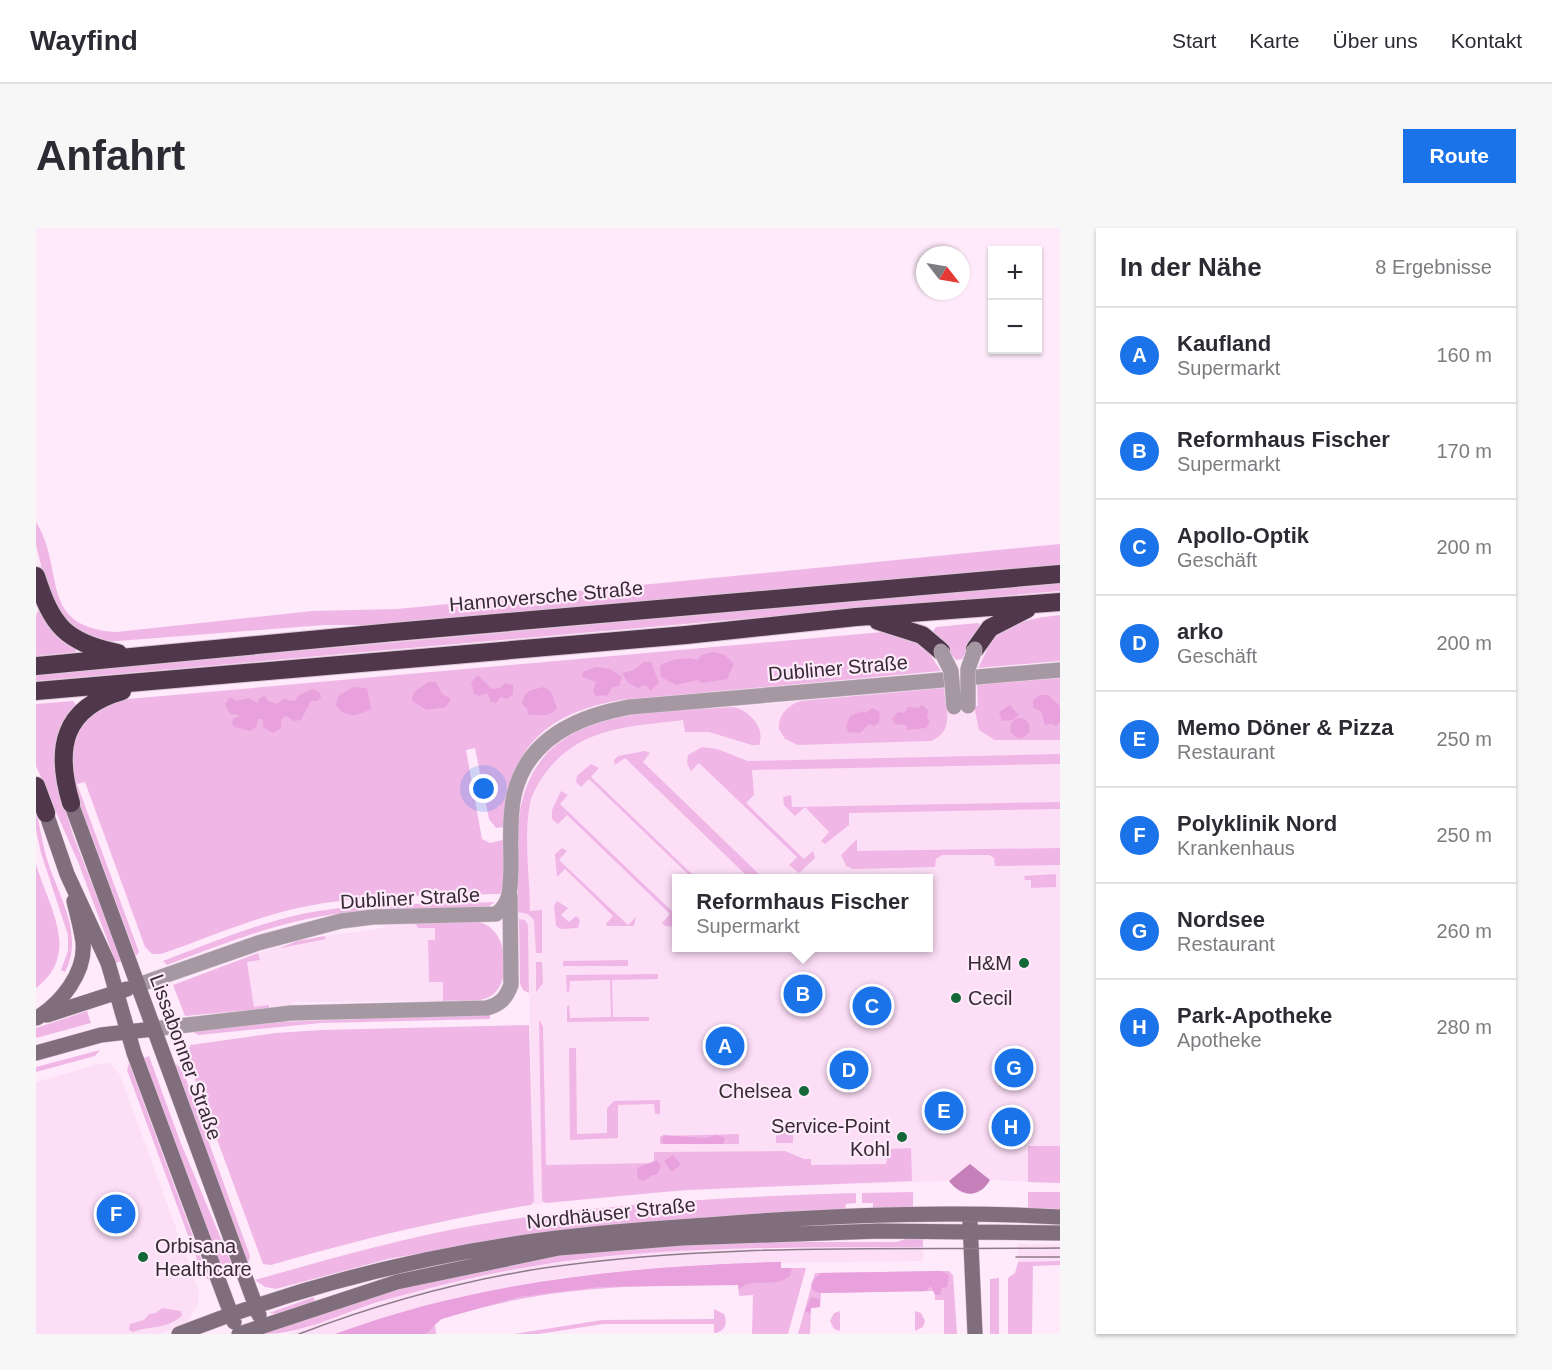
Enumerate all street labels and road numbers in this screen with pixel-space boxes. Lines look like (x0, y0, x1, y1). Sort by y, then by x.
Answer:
street label: Hannoversche Straße (448, 577, 644, 615)
street label: Dubliner Straße (767, 651, 909, 685)
street label: Dubliner Straße (339, 883, 481, 913)
street label: Lissabonner Straße (146, 971, 226, 1143)
street label: Nordhäuser Straße (525, 1193, 697, 1233)

